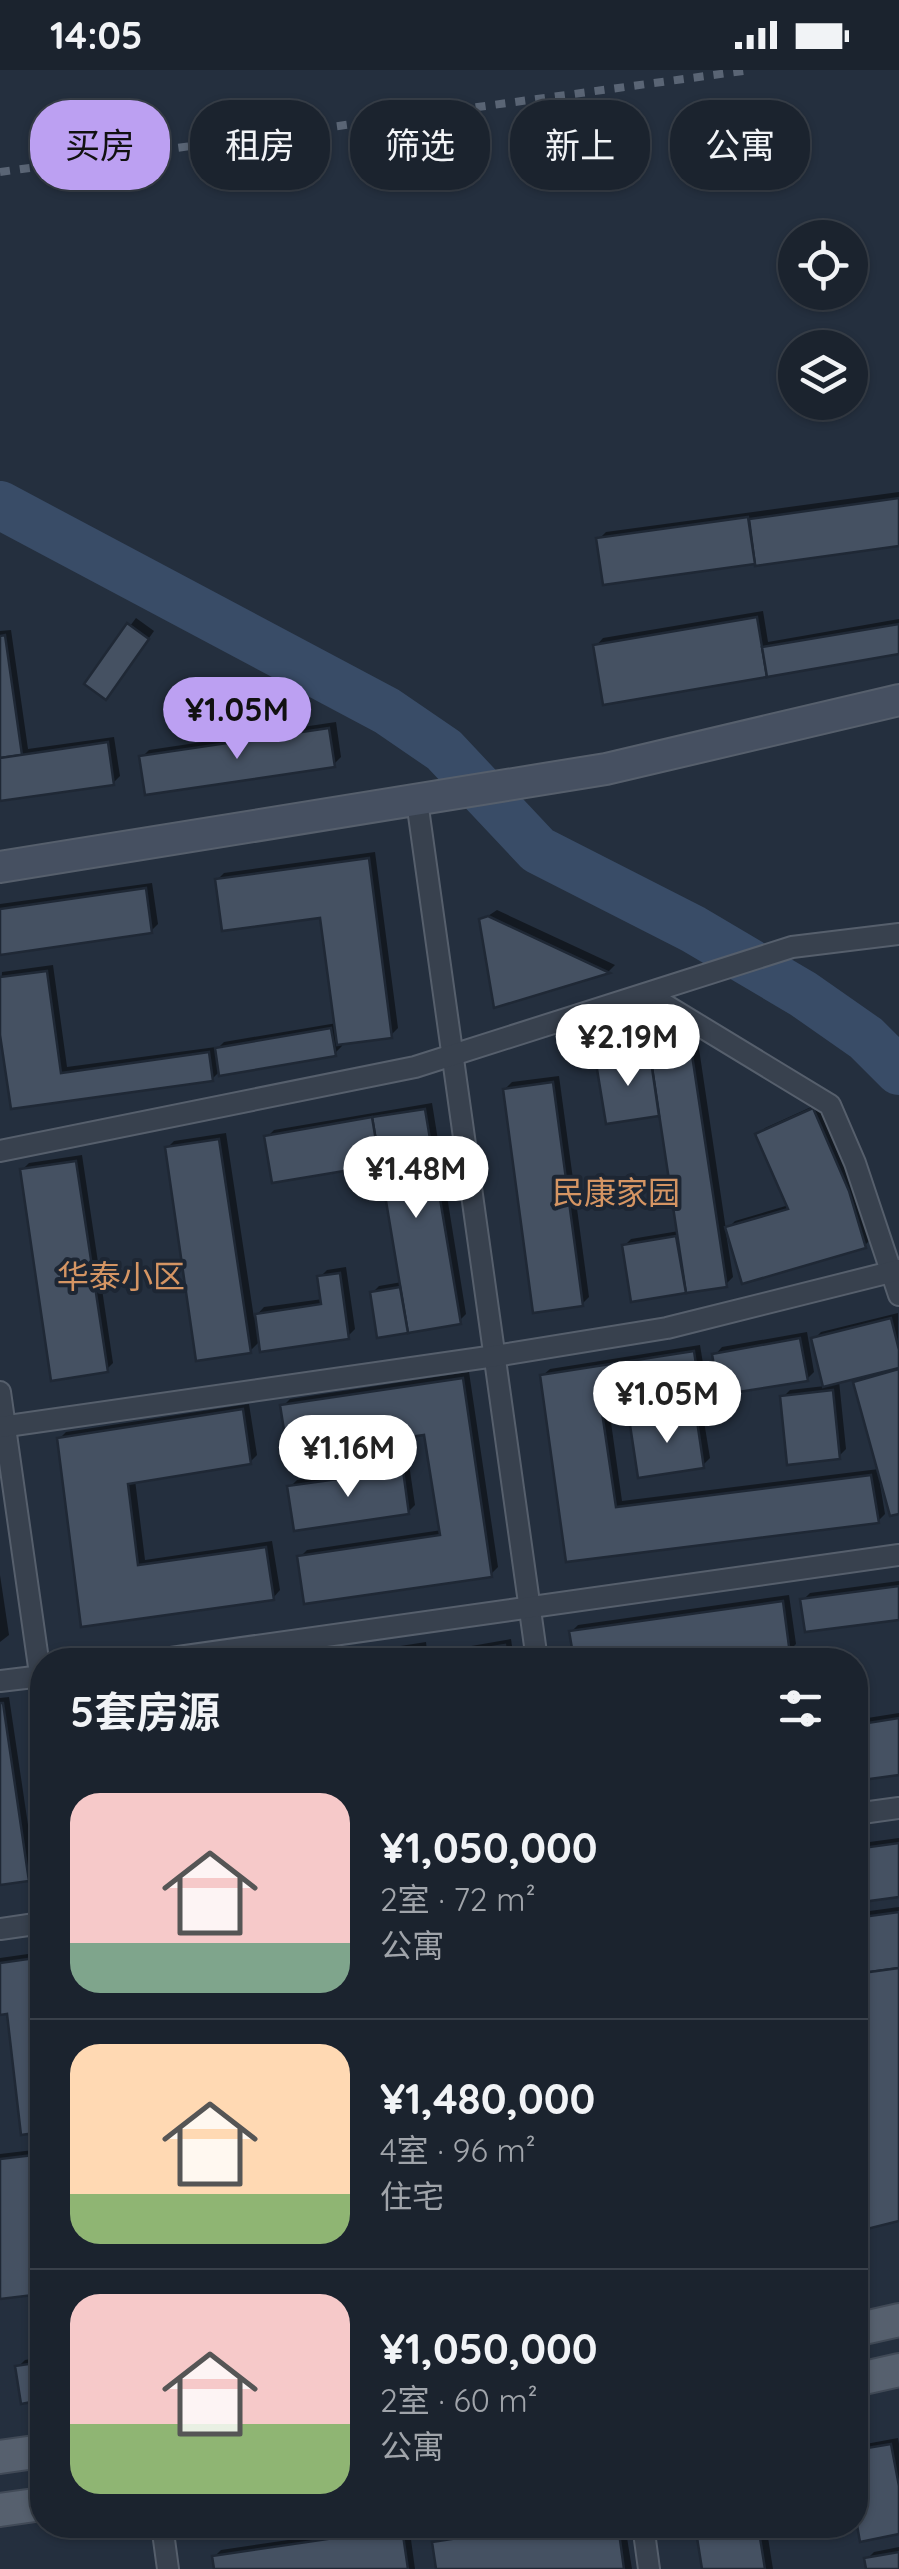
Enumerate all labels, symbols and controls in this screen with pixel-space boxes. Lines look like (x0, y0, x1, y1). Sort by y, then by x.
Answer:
text: 14:05 (50, 11, 143, 59)
chip: 买房 (30, 100, 170, 190)
chip: 租房 (190, 100, 330, 190)
chip: 筛选 (350, 100, 490, 190)
chip: 新上 (510, 100, 650, 190)
chip: 公寓 (670, 100, 810, 190)
map controls (778, 220, 868, 420)
button: locate (778, 220, 868, 310)
button: layers (778, 330, 868, 420)
pin: ¥1.05M (156, 677, 318, 762)
text: ¥1.05M (185, 689, 289, 729)
pin: ¥2.19M (547, 1004, 709, 1089)
text: ¥2.19M (578, 1016, 678, 1056)
pin: ¥1.48M (335, 1136, 497, 1221)
text: ¥1.48M (365, 1148, 467, 1188)
district label: 民康家园 (552, 1172, 680, 1212)
district label: 华泰小区 (57, 1256, 185, 1296)
pin: ¥1.05M (586, 1361, 748, 1446)
text: ¥1.05M (615, 1373, 719, 1413)
pin: ¥1.16M (267, 1415, 429, 1500)
text: ¥1.16M (301, 1427, 395, 1467)
icon: filters (773, 1681, 828, 1736)
text: 5套房源 (70, 1685, 220, 1738)
text: ¥1,050,000 (380, 1821, 598, 1874)
icon: home (150, 1833, 270, 1953)
text: 2室 · 72 m² (380, 1879, 536, 1919)
text: 公寓 (380, 1925, 444, 1965)
text: ¥1,480,000 (380, 2072, 595, 2125)
icon: home (150, 2084, 270, 2204)
text: 4室 · 96 m² (380, 2130, 536, 2170)
text: 住宅 (380, 2176, 444, 2216)
text: ¥1,050,000 (380, 2322, 598, 2375)
icon: home (150, 2334, 270, 2454)
text: 2室 · 60 m² (380, 2380, 538, 2420)
text: 公寓 (380, 2426, 444, 2466)

